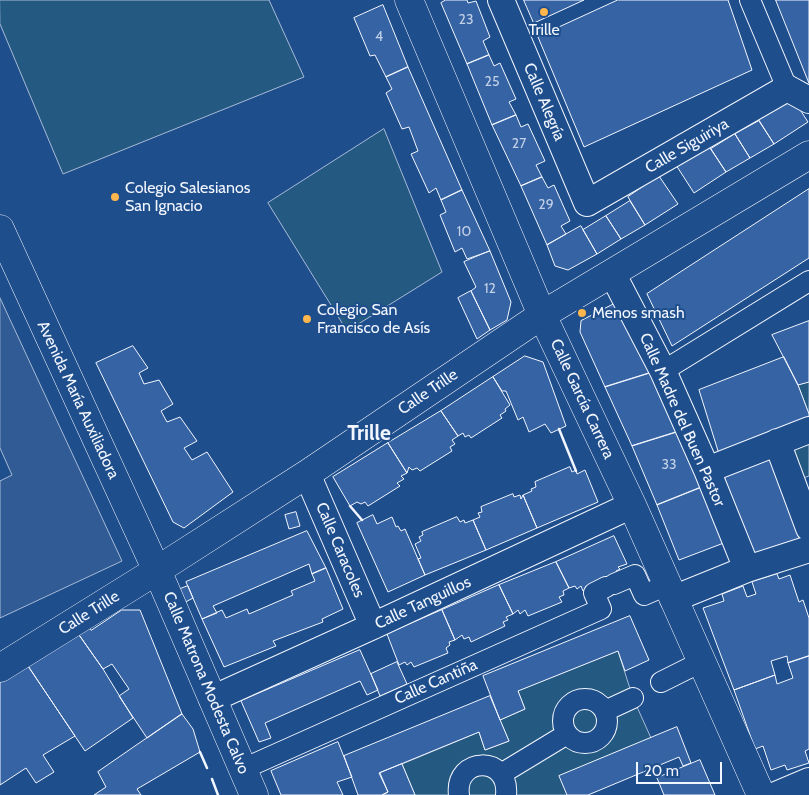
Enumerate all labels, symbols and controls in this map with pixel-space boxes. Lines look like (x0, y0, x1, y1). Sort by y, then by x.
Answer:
marker: Trille (538, 6, 550, 18)
house number: 23 (459, 12, 473, 28)
place label: Trille (528, 20, 560, 40)
house number: 4 (375, 29, 383, 45)
street label: Calle Alegría (519, 60, 569, 144)
house number: 25 (485, 74, 499, 90)
street label: Calle Siguiriya (642, 114, 732, 178)
house number: 27 (512, 136, 526, 152)
place label: Colegio Salesianos San Ignacio (125, 178, 250, 216)
marker: Colegio Salesianos San Ignacio (109, 191, 121, 203)
house number: 29 (538, 197, 554, 213)
house number: 10 (457, 224, 471, 240)
house number: 12 (484, 281, 496, 297)
place label: Colegio San Francisco de Asís (317, 300, 430, 338)
place label: Menos smash (592, 303, 685, 323)
marker: Menos smash (576, 307, 588, 319)
marker: Colegio San Francisco de Asís (301, 313, 313, 325)
street label: Avenida María Auxiliadora (33, 318, 123, 482)
street label: Calle Madre del Buen Pastor (635, 330, 729, 510)
street label: Calle García Carrera (546, 336, 618, 462)
street label: Calle Trille (394, 365, 462, 419)
district label: Trille (347, 421, 391, 447)
house number: 33 (661, 457, 677, 473)
street label: Calle Caracoles (311, 500, 369, 600)
street label: Calle Tanguillos (372, 572, 474, 634)
street label: Calle Trille (55, 587, 123, 639)
street label: Calle Matrona Modesta Calvo (159, 589, 253, 777)
street label: Calle Cantiña (392, 655, 480, 709)
scale bar (639, 752, 725, 784)
text: 20 m (644, 762, 679, 780)

